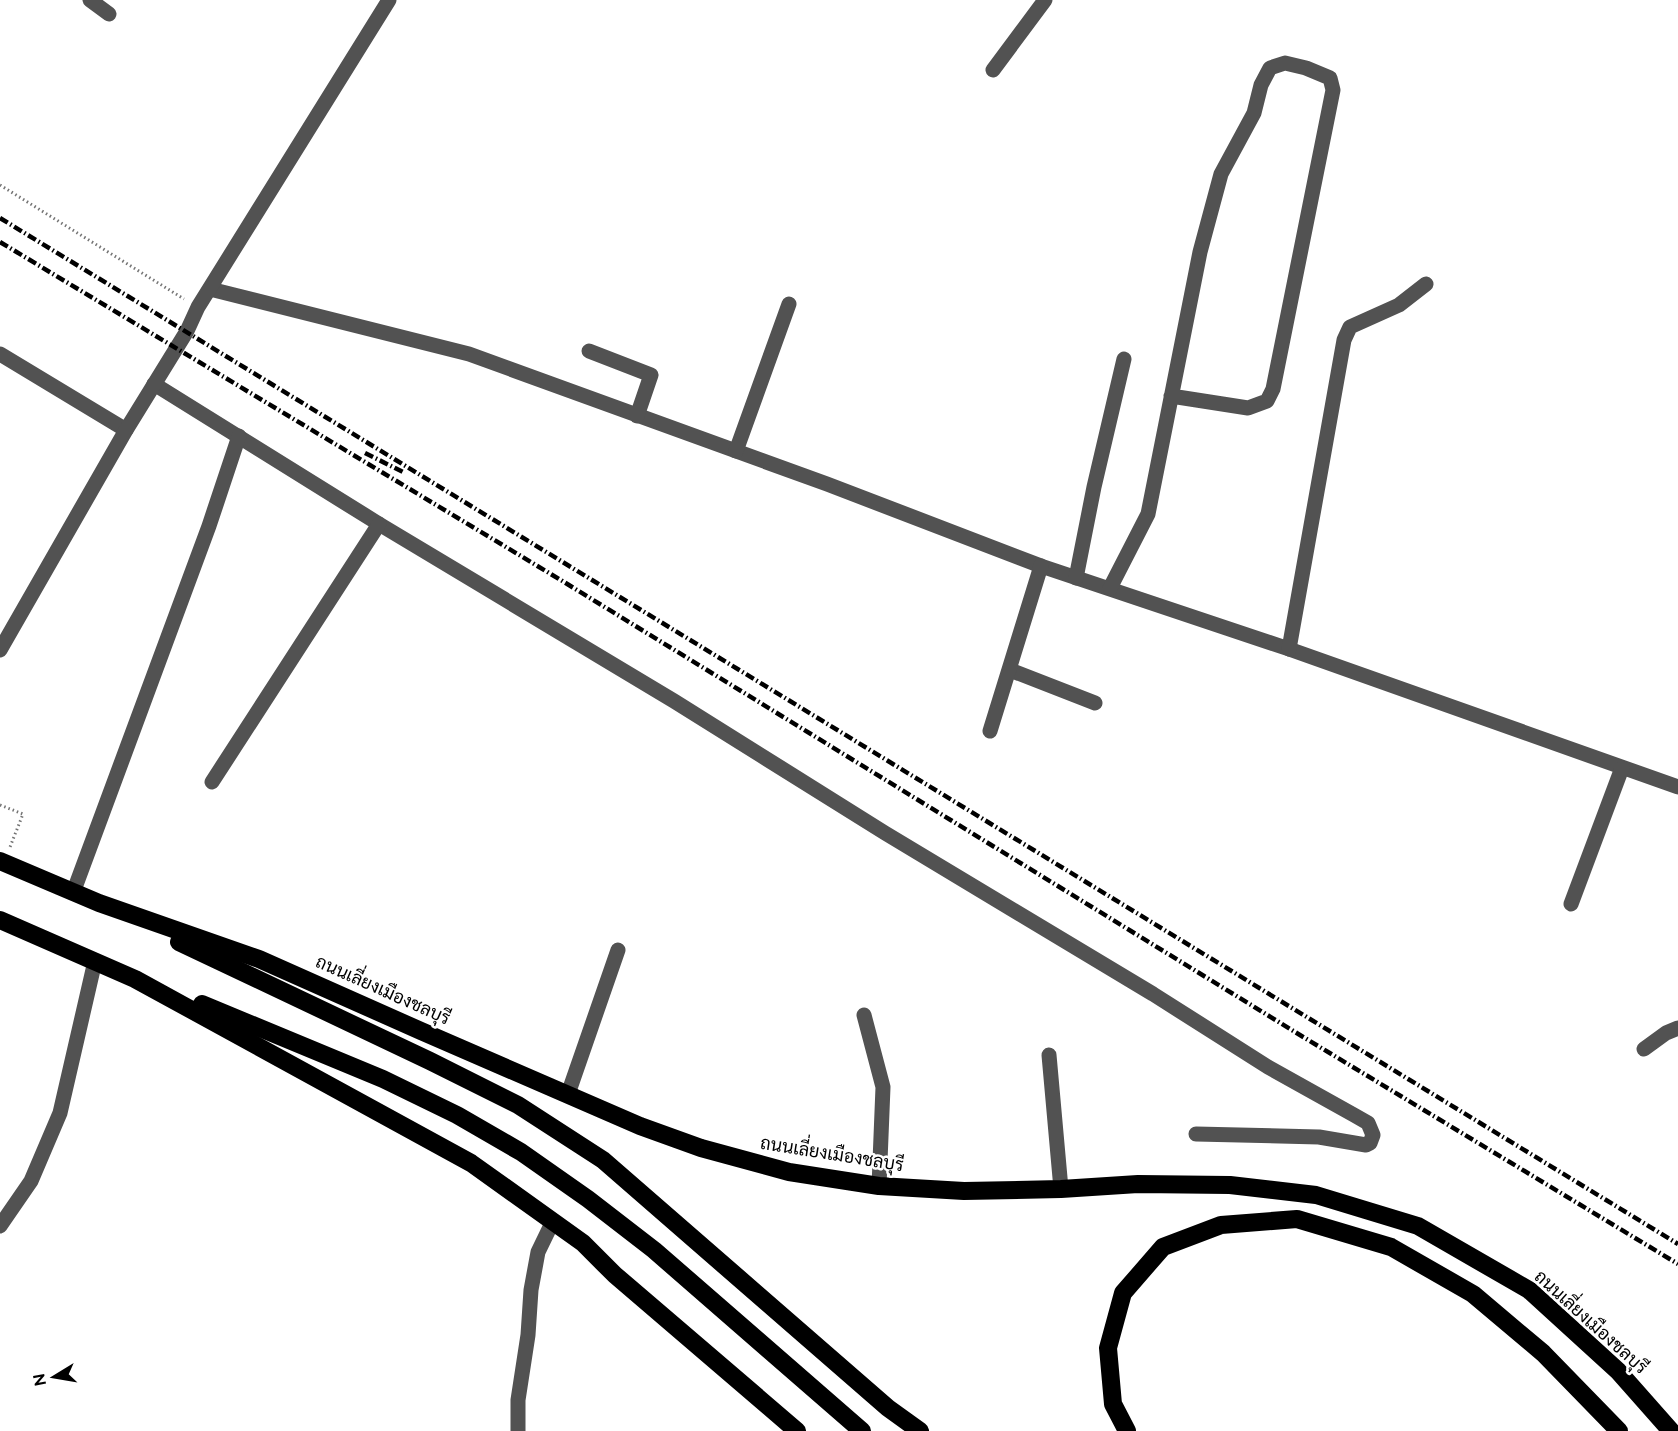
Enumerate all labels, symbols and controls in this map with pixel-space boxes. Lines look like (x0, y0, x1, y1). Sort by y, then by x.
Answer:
street label: ถนนเลี่ยงเมืองชลบุรี (312, 946, 456, 1031)
street label: ถนนเลี่ยงเมืองชลบุรี (759, 1127, 906, 1177)
street label: ถนนเลี่ยงเมืองชลบุรี (1529, 1262, 1656, 1380)
north arrow (24, 1347, 84, 1407)
text: N (29, 1372, 50, 1388)

